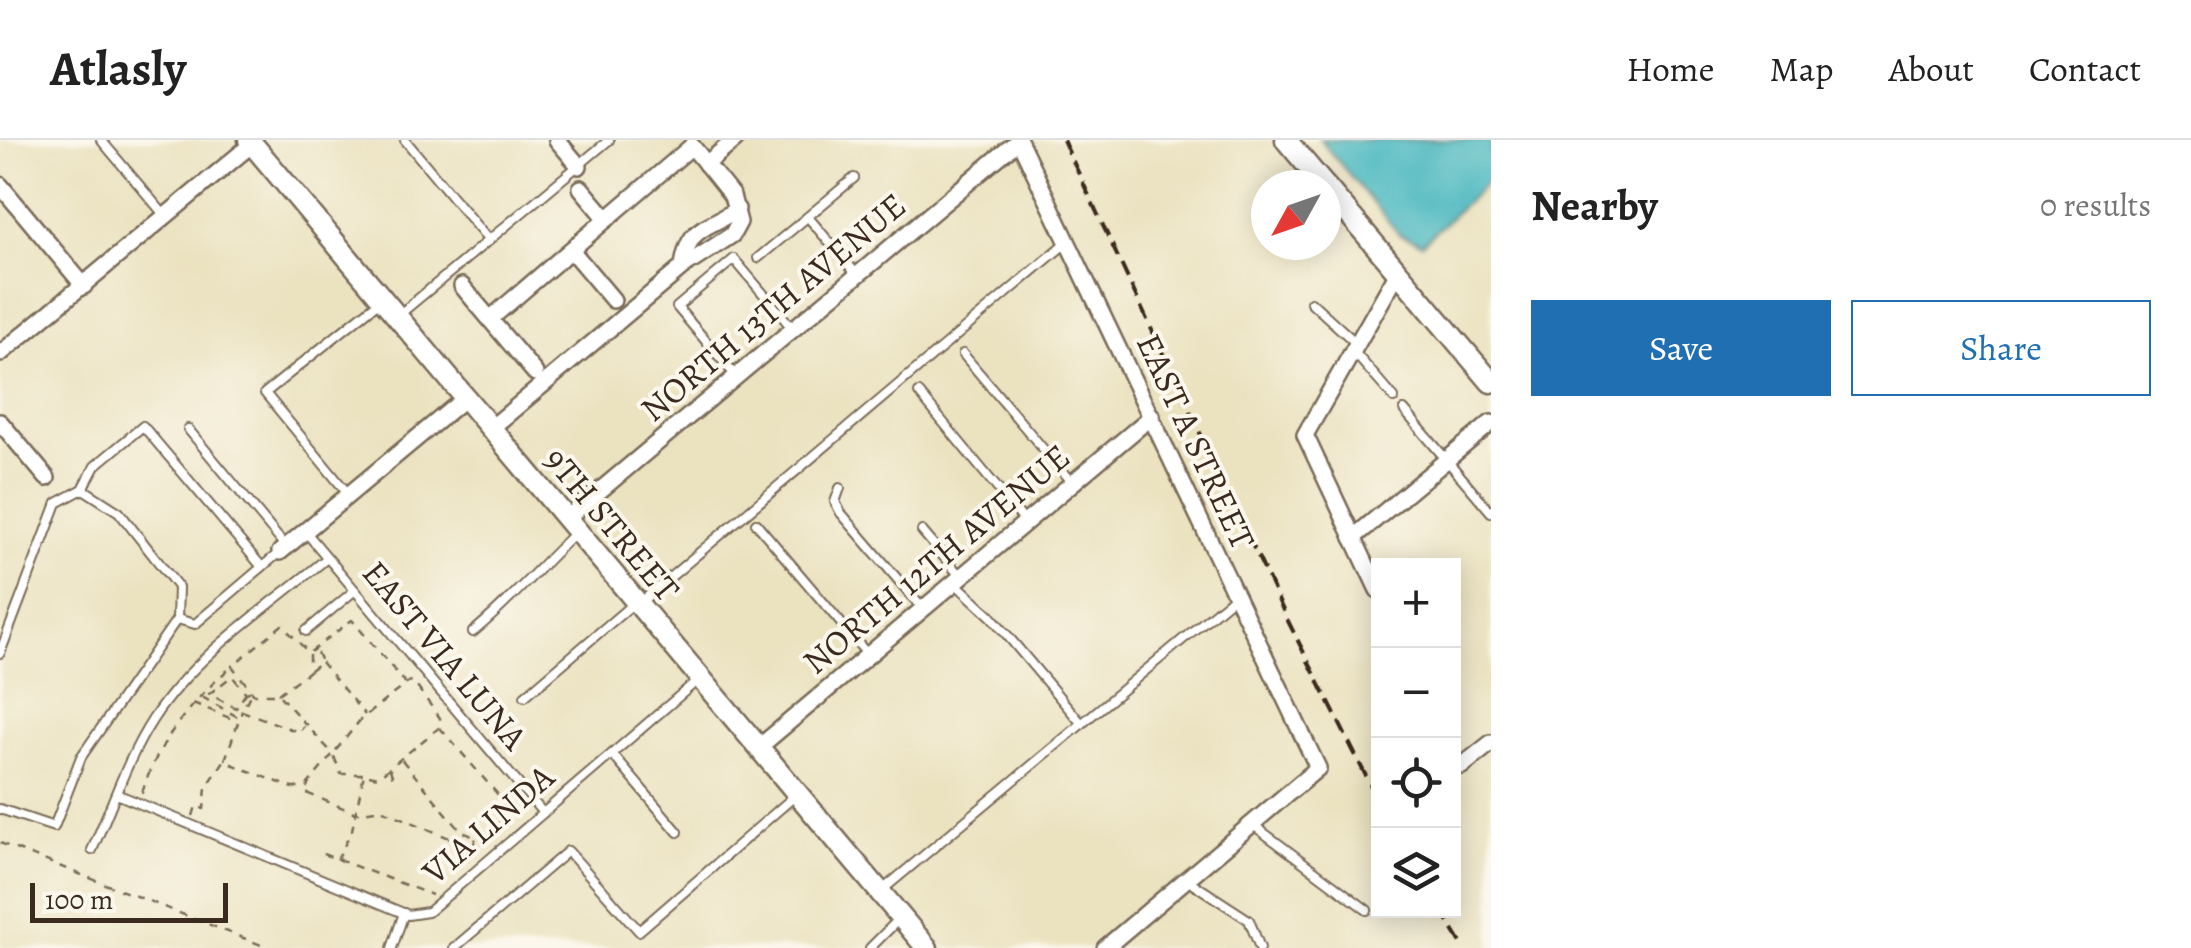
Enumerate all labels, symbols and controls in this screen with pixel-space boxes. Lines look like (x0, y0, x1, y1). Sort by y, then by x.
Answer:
text: Atlasly (50, 36, 186, 102)
text: Home (1626, 45, 1714, 93)
text: Map (1769, 45, 1833, 93)
text: About (1888, 45, 1974, 93)
text: Contact (2029, 45, 2141, 93)
north arrow (1251, 170, 1341, 260)
text: Nearby (1531, 177, 1658, 234)
street label: NORTH 13TH AVENUE (630, 182, 916, 432)
text: 0 results (2040, 183, 2151, 227)
button: Save (1531, 300, 1831, 396)
button: Share (1851, 300, 2151, 396)
street label: EAST A STREET (1125, 325, 1267, 557)
street label: NORTH 12TH AVENUE (792, 433, 1080, 685)
street label: 9TH STREET (533, 437, 691, 611)
street label: EAST VIA LUNA (352, 550, 539, 760)
map controls (1371, 558, 1461, 918)
button: + (1371, 558, 1461, 648)
button: − (1371, 648, 1461, 738)
button: locate (1371, 738, 1461, 828)
street label: VIA LINDA (411, 753, 565, 895)
button: layers (1371, 828, 1461, 918)
scale bar (30, 878, 228, 922)
text: 100 m (45, 881, 113, 919)

